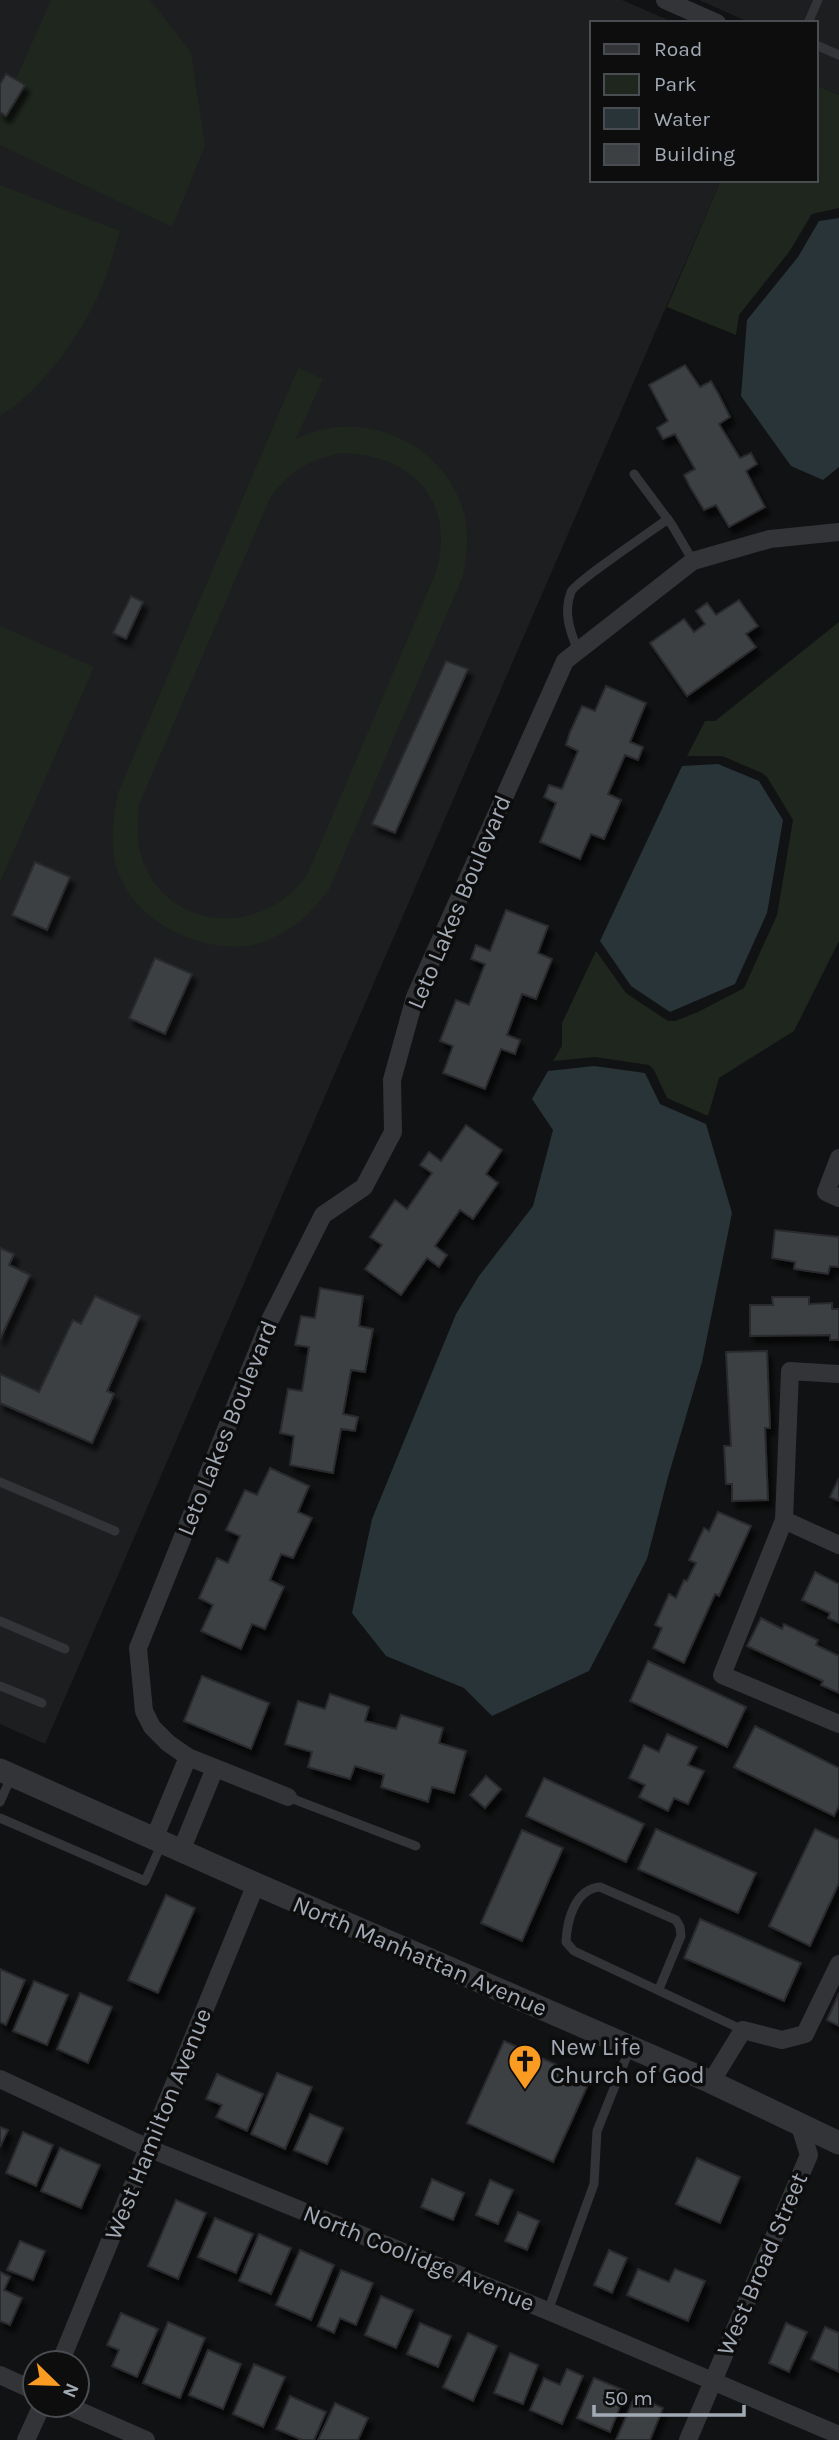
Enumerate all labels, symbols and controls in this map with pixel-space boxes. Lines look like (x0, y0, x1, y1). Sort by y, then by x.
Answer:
legend (590, 21, 818, 182)
text: Road (654, 37, 702, 61)
text: Park (654, 72, 697, 96)
text: Water (654, 107, 710, 131)
text: Building (654, 142, 735, 166)
street label: Leto Lakes Boulevard (401, 791, 517, 1013)
street label: Leto Lakes Boulevard (171, 1316, 283, 1540)
street label: North Manhattan Avenue (289, 1890, 551, 2022)
street label: West Hamilton Avenue (99, 2004, 217, 2244)
place label: New Life Church of God (550, 2033, 705, 2089)
church icon: New Life Church of God (506, 2042, 544, 2091)
street label: West Broad Street (711, 2168, 813, 2360)
street label: North Coolidge Avenue (299, 2199, 539, 2317)
north arrow (21, 2349, 91, 2419)
scale bar (594, 2374, 744, 2418)
text: N (58, 2380, 84, 2401)
text: 50 m (604, 2386, 653, 2410)

